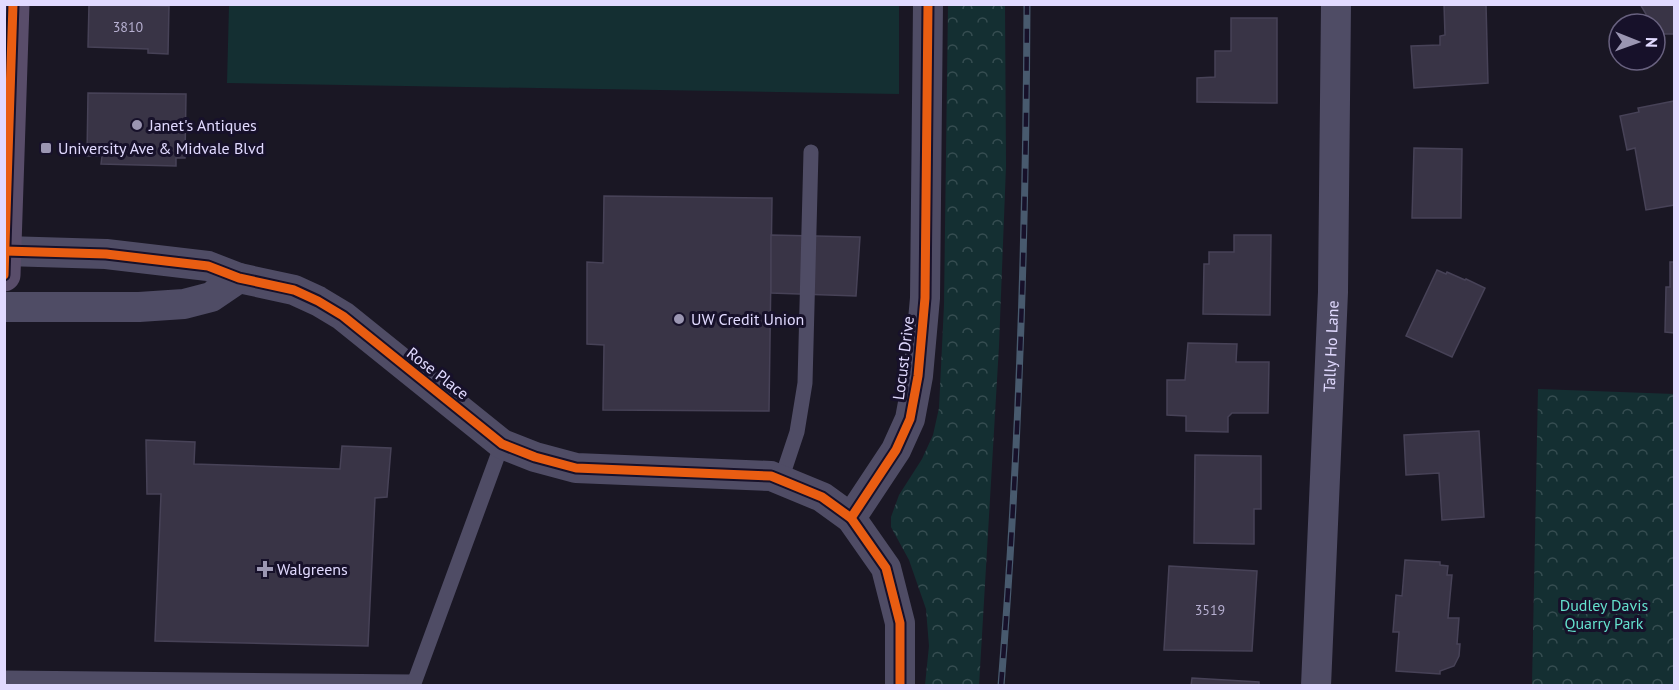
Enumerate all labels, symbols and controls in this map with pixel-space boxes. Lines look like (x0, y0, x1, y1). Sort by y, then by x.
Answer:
north arrow (1607, 12, 1667, 72)
house number: 3810 (113, 18, 144, 36)
text: N (1642, 37, 1662, 48)
place label: Janet's Antiques (148, 115, 257, 135)
marker: Janet's Antiques (130, 118, 144, 132)
place label: University Ave & Midvale Blvd (58, 138, 264, 158)
marker: University Ave & Midvale Blvd (39, 141, 53, 155)
street label: Tally Ho Lane (1319, 300, 1343, 393)
place label: UW Credit Union (691, 309, 804, 329)
marker: UW Credit Union (672, 312, 686, 326)
street label: Locust Drive (888, 315, 918, 401)
street label: Rose Place (403, 343, 473, 403)
place label: Walgreens (277, 559, 348, 579)
marker: Walgreens (258, 562, 272, 576)
park label: Dudley Davis Quarry Park (1560, 595, 1648, 633)
house number: 3519 (1195, 601, 1225, 619)

